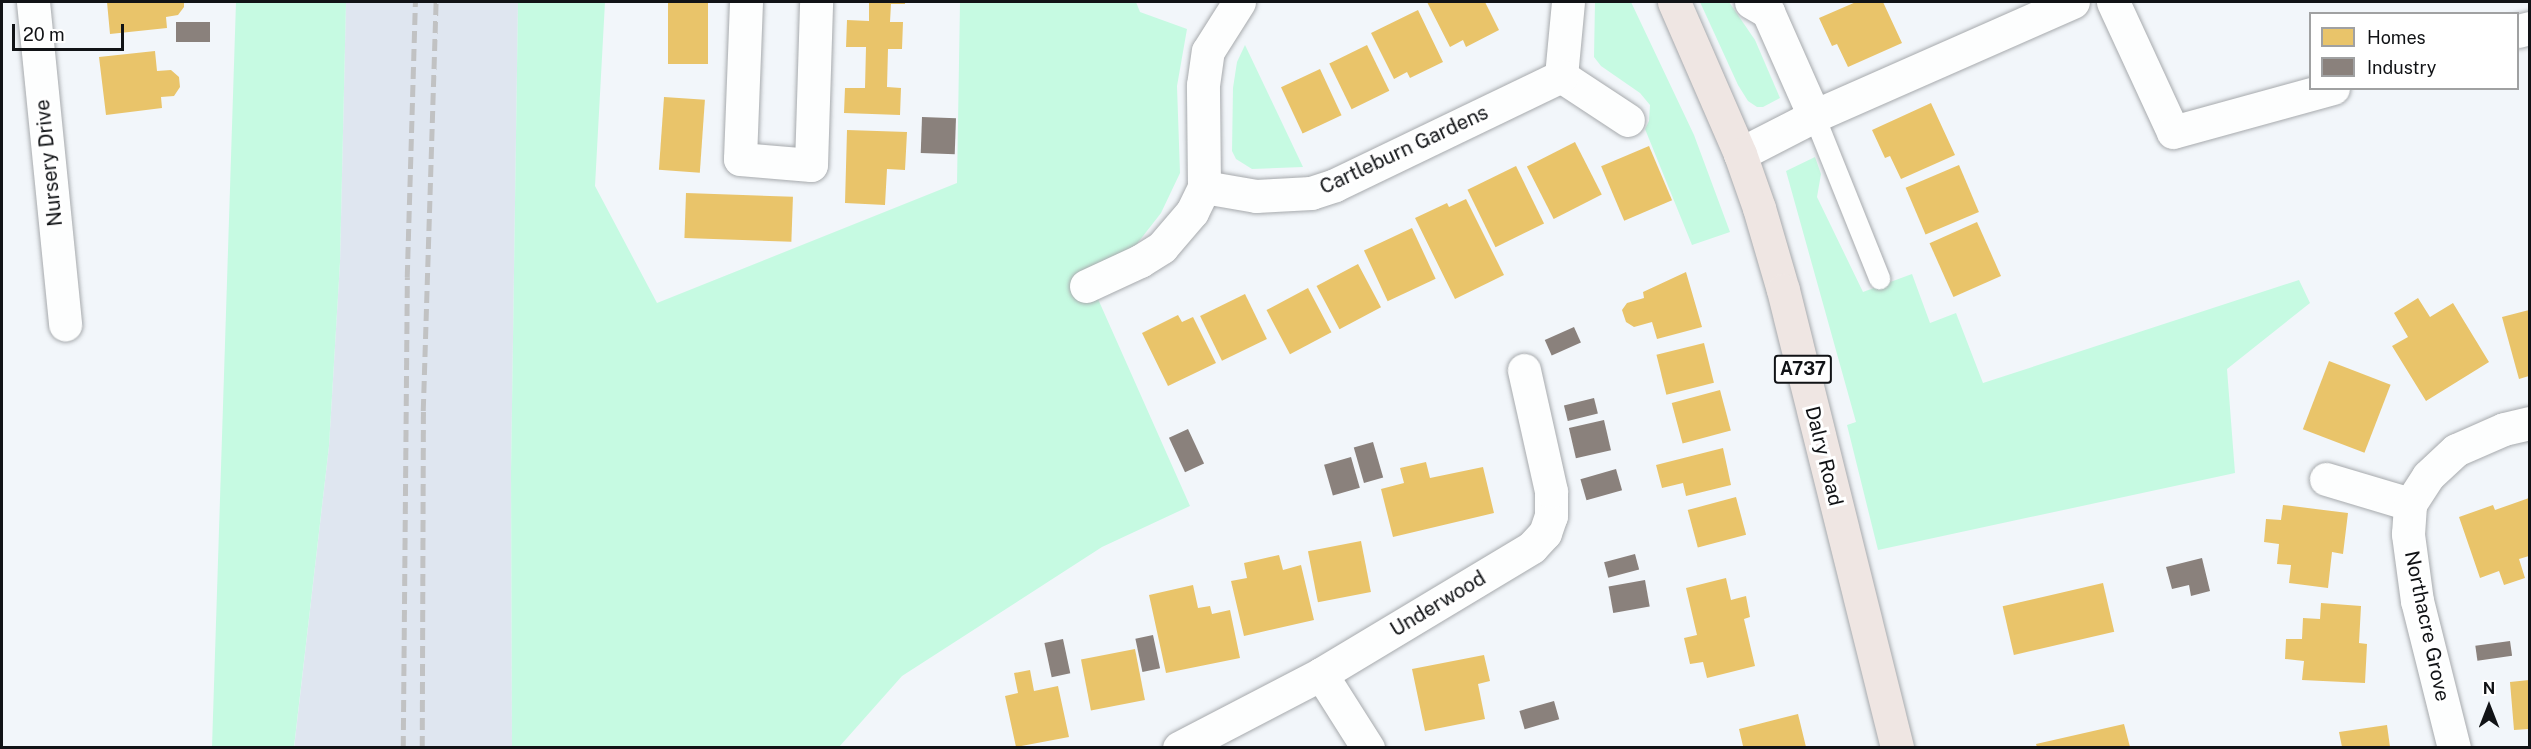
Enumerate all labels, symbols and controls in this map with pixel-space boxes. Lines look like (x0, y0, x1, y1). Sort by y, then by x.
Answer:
scale bar (15, 12, 128, 50)
legend (2309, 12, 2519, 90)
text: 20 m (23, 24, 65, 45)
text: Homes (2367, 27, 2426, 48)
text: Industry (2367, 57, 2436, 78)
street label: Nursery Drive (30, 98, 68, 228)
street label: Cartleburn Gardens (1316, 100, 1492, 200)
road number: A737 (1773, 354, 1833, 384)
street label: Dalry Road (1800, 404, 1848, 508)
street label: Northacre Grove (2399, 549, 2455, 703)
street label: Underwood (1386, 566, 1490, 642)
north arrow (2459, 677, 2519, 737)
text: N (2483, 679, 2495, 698)

